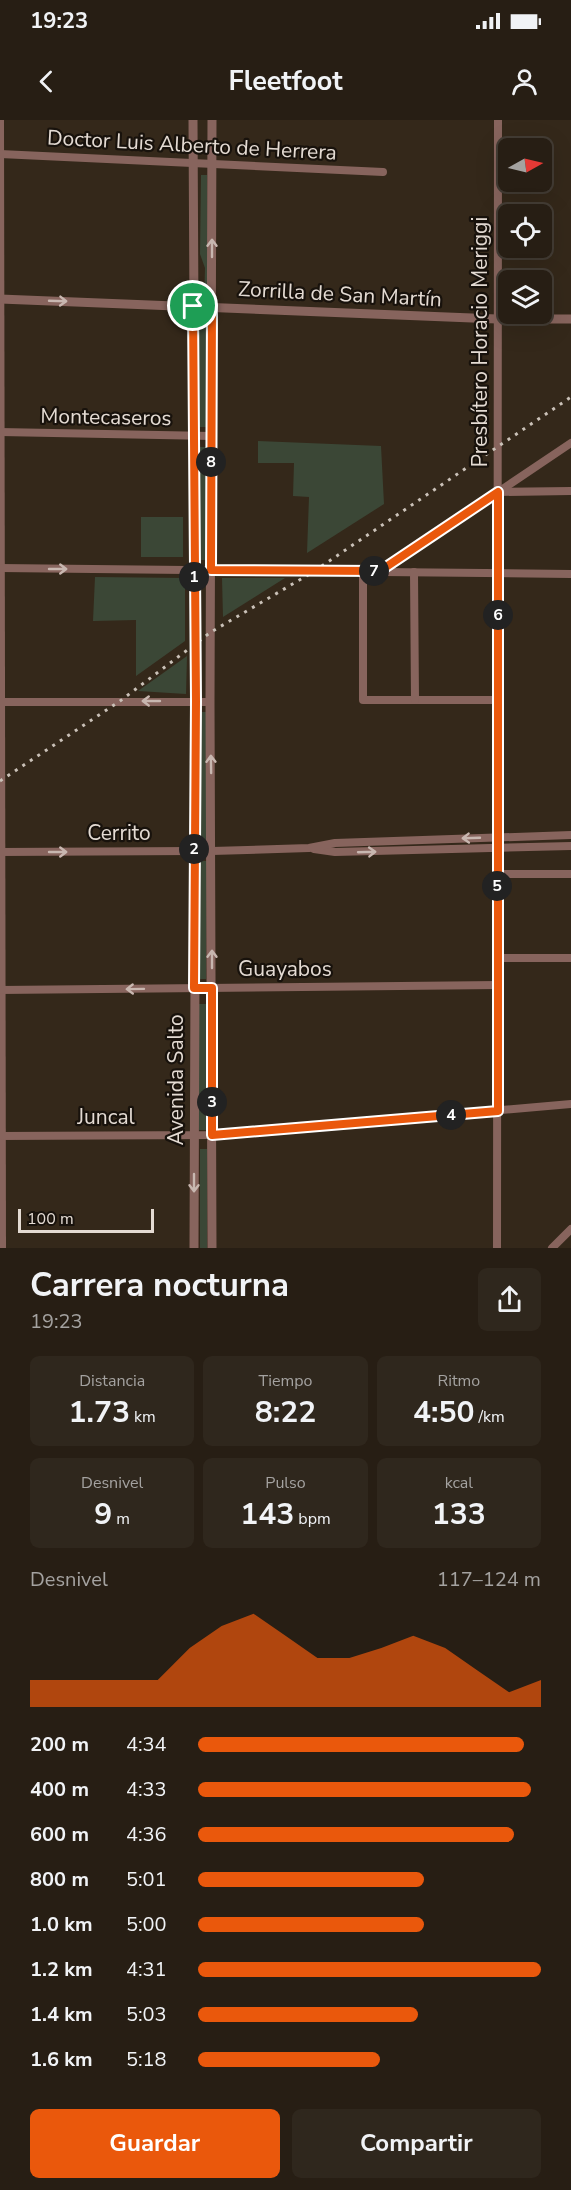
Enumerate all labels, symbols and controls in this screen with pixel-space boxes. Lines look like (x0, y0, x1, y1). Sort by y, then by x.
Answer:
text: 19:23 (30, 6, 88, 36)
text: Fleetfoot (229, 63, 343, 100)
icon: back (30, 65, 63, 98)
icon: person (508, 65, 541, 98)
street label: Doctor Luis Alberto de Herrera (46, 123, 338, 167)
north arrow (498, 138, 552, 192)
map controls (498, 138, 552, 324)
button: locate (498, 204, 552, 258)
street label: Presbítero Horacio Meriggi (466, 217, 494, 467)
one-way arrow (206, 239, 218, 259)
button: layers (498, 270, 552, 324)
street label: Zorrilla de San Martín (237, 275, 443, 313)
pin (167, 280, 218, 331)
icon: arrive (176, 289, 209, 322)
one-way arrow (48, 295, 68, 307)
street label: Montecaseros (40, 402, 172, 432)
pin: 8 (196, 447, 226, 477)
text: 8 (206, 451, 216, 473)
pin: 7 (359, 556, 389, 586)
text: 7 (369, 560, 379, 582)
pin: 1 (179, 562, 209, 592)
one-way arrow (48, 563, 68, 575)
text: 1 (189, 566, 199, 588)
pin: 6 (483, 600, 513, 630)
text: 6 (493, 604, 503, 626)
one-way arrow (142, 695, 162, 707)
one-way arrow (205, 754, 216, 774)
street label: Cerrito (87, 819, 151, 847)
one-way arrow (461, 833, 481, 844)
pin: 2 (179, 834, 209, 864)
text: 2 (189, 838, 199, 860)
one-way arrow (48, 846, 68, 858)
one-way arrow (357, 846, 377, 857)
pin: 5 (482, 871, 512, 901)
text: 5 (492, 875, 502, 897)
one-way arrow (206, 949, 218, 969)
street label: Guayabos (238, 955, 332, 983)
one-way arrow (126, 983, 146, 994)
street label: Avenida Salto (162, 1014, 190, 1146)
pin: 3 (197, 1087, 227, 1117)
text: 3 (207, 1091, 217, 1113)
pin: 4 (436, 1100, 466, 1130)
street label: Juncal (76, 1103, 136, 1131)
text: 4 (446, 1104, 456, 1126)
one-way arrow (188, 1173, 200, 1193)
scale bar (18, 1206, 154, 1234)
text: 100 m (27, 1208, 74, 1230)
text: Carrera nocturna (30, 1263, 289, 1308)
button: share (478, 1268, 541, 1331)
text: 19:23 (30, 1308, 83, 1335)
text: Distancia (79, 1370, 145, 1392)
text: Tiempo (259, 1370, 312, 1392)
text: Ritmo (438, 1370, 480, 1392)
text: 1.73 (69, 1392, 130, 1433)
text: 8:22 (255, 1392, 316, 1433)
text: 4:50 (413, 1392, 474, 1433)
text: km (130, 1406, 156, 1428)
text: /km (474, 1406, 505, 1428)
text: Desnivel (81, 1472, 143, 1494)
text: Pulso (265, 1472, 306, 1494)
text: kcal (445, 1472, 473, 1494)
text: 9 (94, 1494, 112, 1535)
text: 143 (240, 1494, 294, 1535)
text: 133 (432, 1494, 486, 1535)
text: m (112, 1508, 130, 1530)
text: bpm (294, 1508, 331, 1530)
text: Desnivel (30, 1566, 108, 1593)
text: 117–124 m (437, 1566, 541, 1593)
text: 200 m (30, 1731, 89, 1758)
text: 4:34 (126, 1731, 167, 1758)
text: 400 m (30, 1776, 89, 1803)
text: 4:33 (126, 1776, 167, 1803)
text: 600 m (30, 1821, 89, 1848)
text: 4:36 (126, 1821, 167, 1848)
text: 800 m (30, 1866, 89, 1893)
text: 5:01 (126, 1866, 167, 1893)
text: 1.0 km (30, 1911, 93, 1938)
text: 5:00 (126, 1911, 167, 1938)
text: 1.2 km (30, 1956, 93, 1983)
text: 4:31 (126, 1956, 167, 1983)
text: 1.4 km (30, 2001, 93, 2028)
text: 5:03 (126, 2001, 167, 2028)
text: 1.6 km (30, 2046, 93, 2073)
text: 5:18 (126, 2046, 167, 2073)
button: Guardar (30, 2109, 280, 2178)
button: Compartir (292, 2109, 541, 2178)

